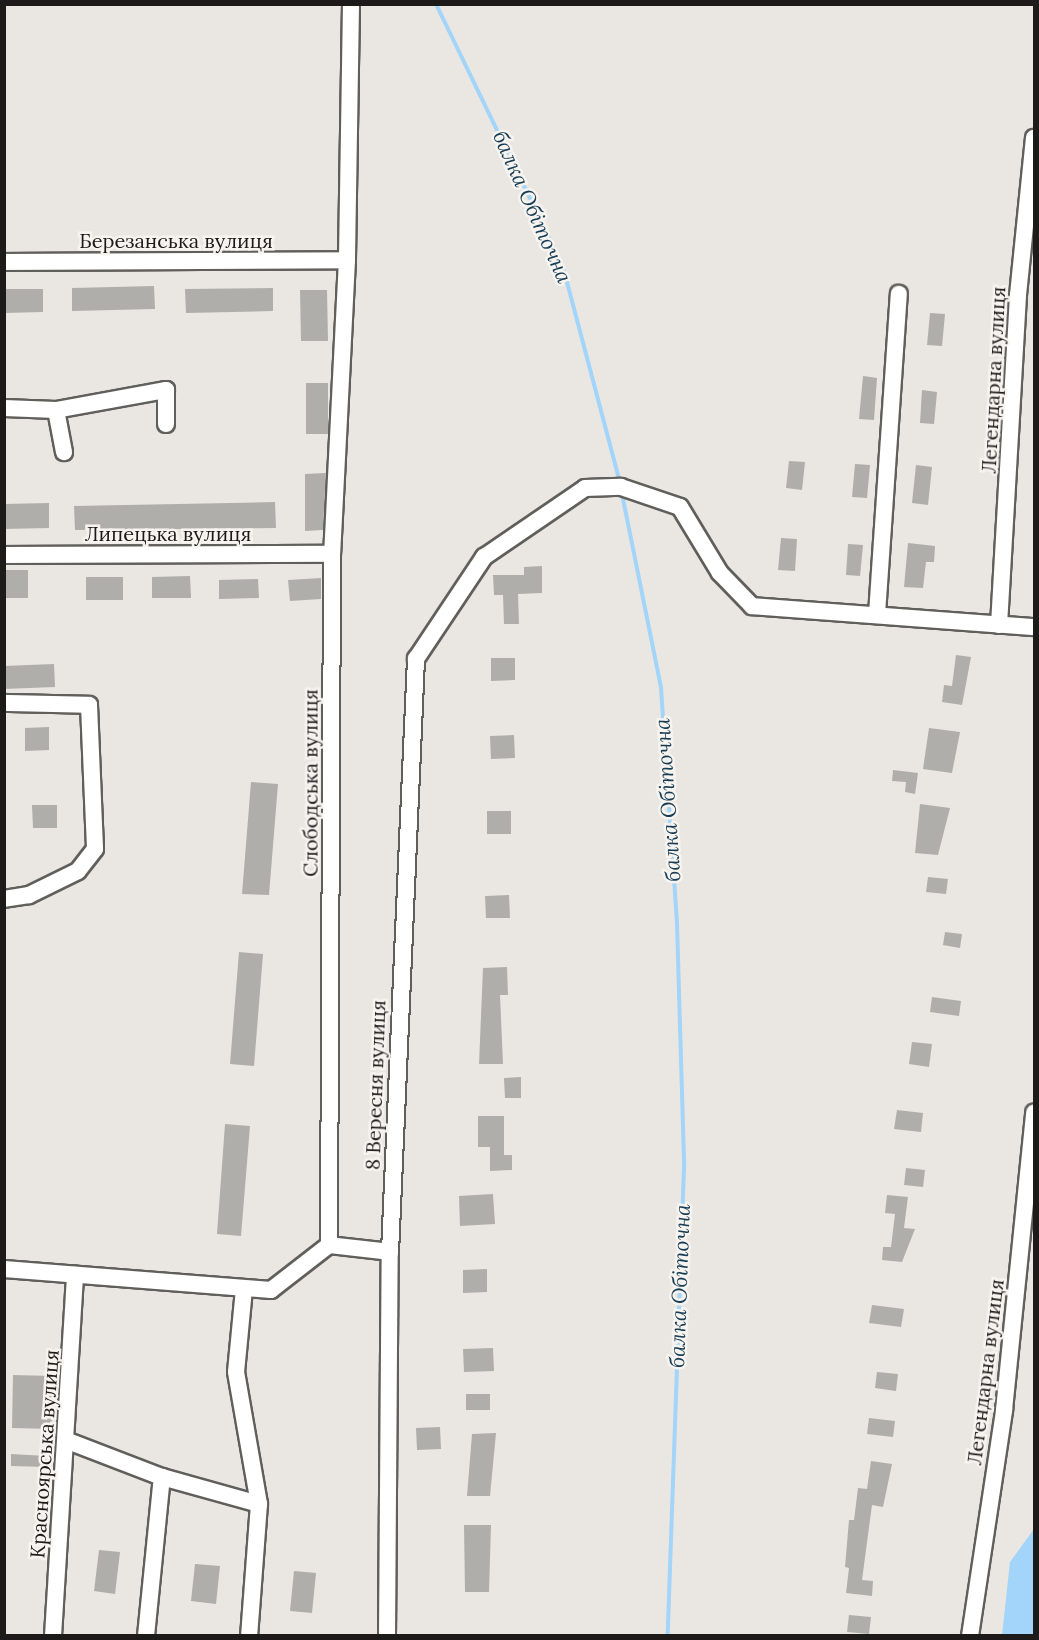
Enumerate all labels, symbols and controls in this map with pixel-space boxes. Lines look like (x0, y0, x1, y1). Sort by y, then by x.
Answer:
water label: балка Обіточна (487, 127, 577, 287)
street label: Березанська вулиця (79, 228, 273, 252)
street label: Легендарна вулиця (976, 286, 1010, 474)
street label: Липецька вулиця (85, 521, 251, 545)
street label: Слободська вулиця (298, 689, 322, 877)
water label: балка Обіточна (650, 718, 686, 882)
street label: 8 Вересня вулиця (360, 1000, 390, 1170)
water label: балка Обіточна (665, 1204, 695, 1368)
street label: Легендарна вулиця (962, 1278, 1008, 1466)
street label: Красноярська вулиця (25, 1349, 63, 1559)

